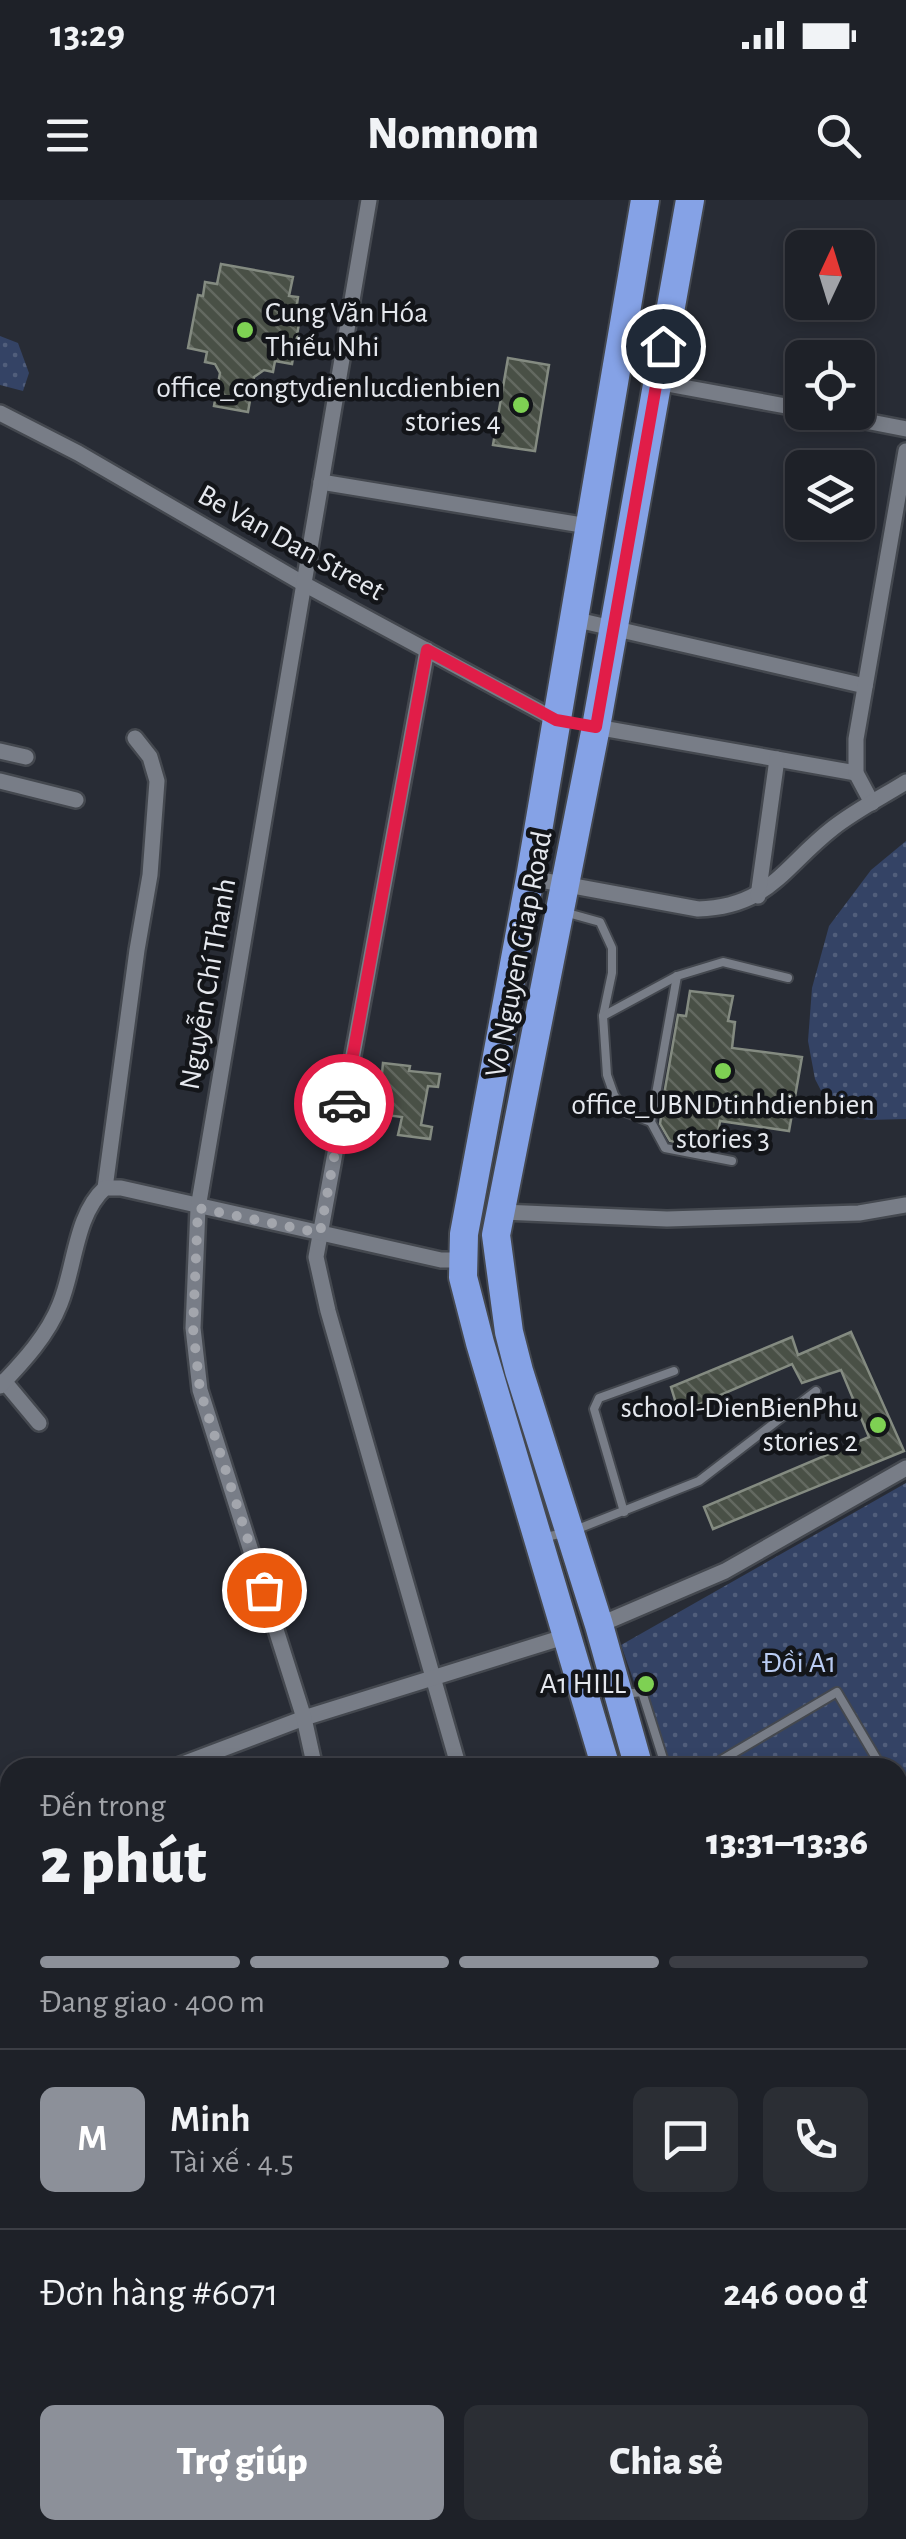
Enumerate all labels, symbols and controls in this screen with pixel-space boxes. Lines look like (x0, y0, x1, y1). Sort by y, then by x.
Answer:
text: 13:29 (50, 16, 125, 54)
icon: menu (40, 108, 95, 163)
icon: search (811, 108, 866, 163)
text: Nomnom (367, 112, 539, 157)
north arrow (785, 230, 875, 320)
map controls (785, 230, 875, 540)
place label: Cung Văn Hóa Thiếu Nhi (265, 298, 428, 362)
pin (621, 304, 706, 389)
marker: Cung Văn Hóa Thiếu Nhi (234, 319, 256, 341)
icon: home (636, 319, 691, 374)
button: locate (785, 340, 875, 430)
place label: office_congtydienlucdienbien stories 4 (156, 373, 501, 437)
marker: office_congtydienlucdienbien stories 4 (510, 394, 532, 416)
button: layers (785, 450, 875, 540)
street label: Be Van Dan Street (193, 479, 390, 607)
street label: Vo Nguyen Giap Road (480, 828, 558, 1080)
street label: Nguyễn Chí Thanh (174, 876, 241, 1092)
courier (294, 1054, 394, 1154)
marker: office_UBNDtinhdienbien stories 3 (712, 1060, 734, 1082)
icon: car (317, 1077, 372, 1132)
place label: office_UBNDtinhdienbien stories 3 (571, 1090, 875, 1154)
place label: school-DienBienPhu stories 2 (621, 1393, 858, 1457)
marker: school-DienBienPhu stories 2 (867, 1414, 889, 1436)
pin (222, 1548, 307, 1633)
icon: bag (237, 1563, 292, 1618)
park label: Đồi A1 (762, 1648, 836, 1678)
place label: A1 HILL (540, 1669, 627, 1699)
marker: A1 HILL (635, 1673, 657, 1695)
text: Đến trong (40, 1790, 166, 1822)
text: 13:31–13:36 (706, 1824, 868, 1862)
text: 2 phút (40, 1830, 207, 1895)
text: Đang giao · 400 m (40, 1986, 265, 2018)
button: chat (633, 2087, 738, 2192)
button: phone (763, 2087, 868, 2192)
text: Minh (170, 2101, 251, 2139)
text: M (77, 2120, 108, 2158)
text: Tài xế · 4.5 (170, 2146, 294, 2178)
text: Đơn hàng #6071 (40, 2275, 279, 2313)
text: 246 000 ₫ (723, 2275, 868, 2313)
button: Trợ giúp (40, 2405, 444, 2520)
button: Chia sẻ (464, 2405, 868, 2520)

